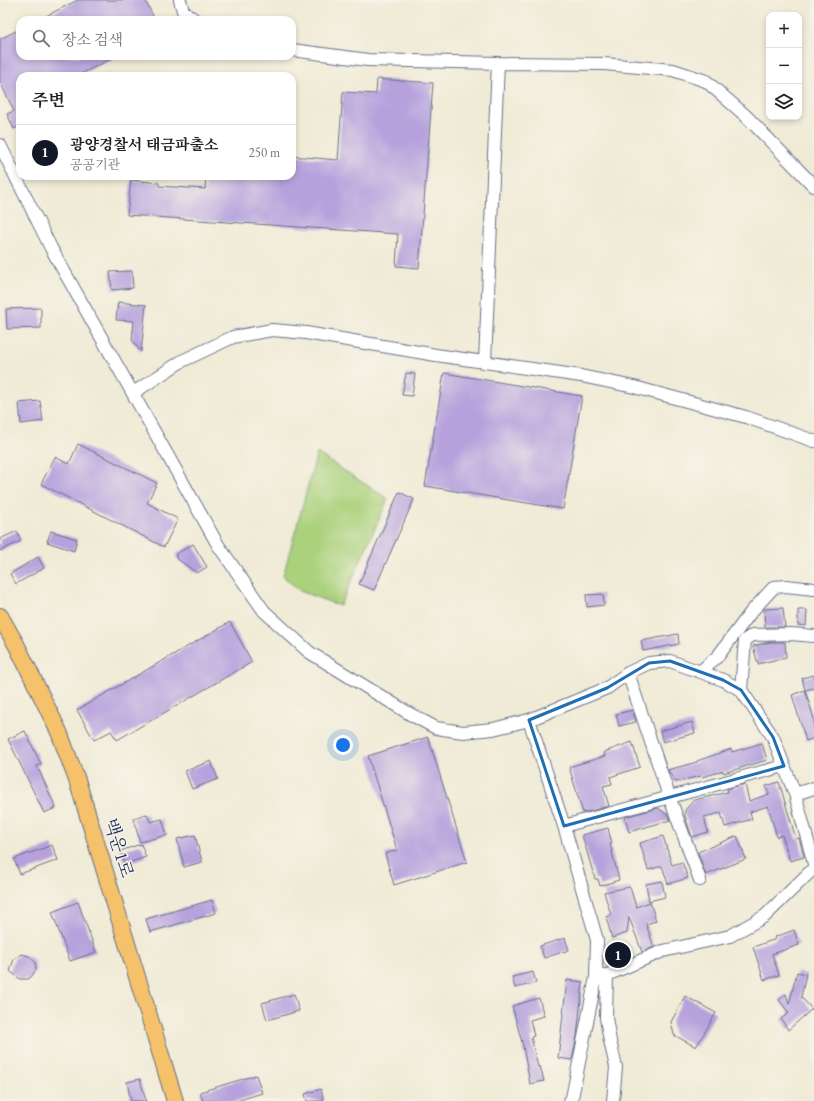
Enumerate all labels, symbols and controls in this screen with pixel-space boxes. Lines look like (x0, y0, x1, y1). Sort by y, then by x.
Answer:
map controls (766, 12, 802, 120)
button: + (766, 12, 802, 48)
search box (16, 16, 296, 60)
icon: search (30, 27, 52, 49)
text: 장소 검색 (62, 30, 123, 49)
button: − (766, 48, 802, 84)
button: layers (766, 84, 802, 120)
text: 주변 (32, 89, 65, 111)
text: 광양경찰서 태금파출소 (70, 135, 218, 154)
text: 1 (42, 144, 48, 161)
text: 250 m (249, 144, 280, 161)
text: 공공기관 (70, 156, 120, 173)
your location (333, 735, 353, 755)
street label: 백운1로 (100, 815, 139, 880)
pin: 1 (605, 940, 631, 970)

